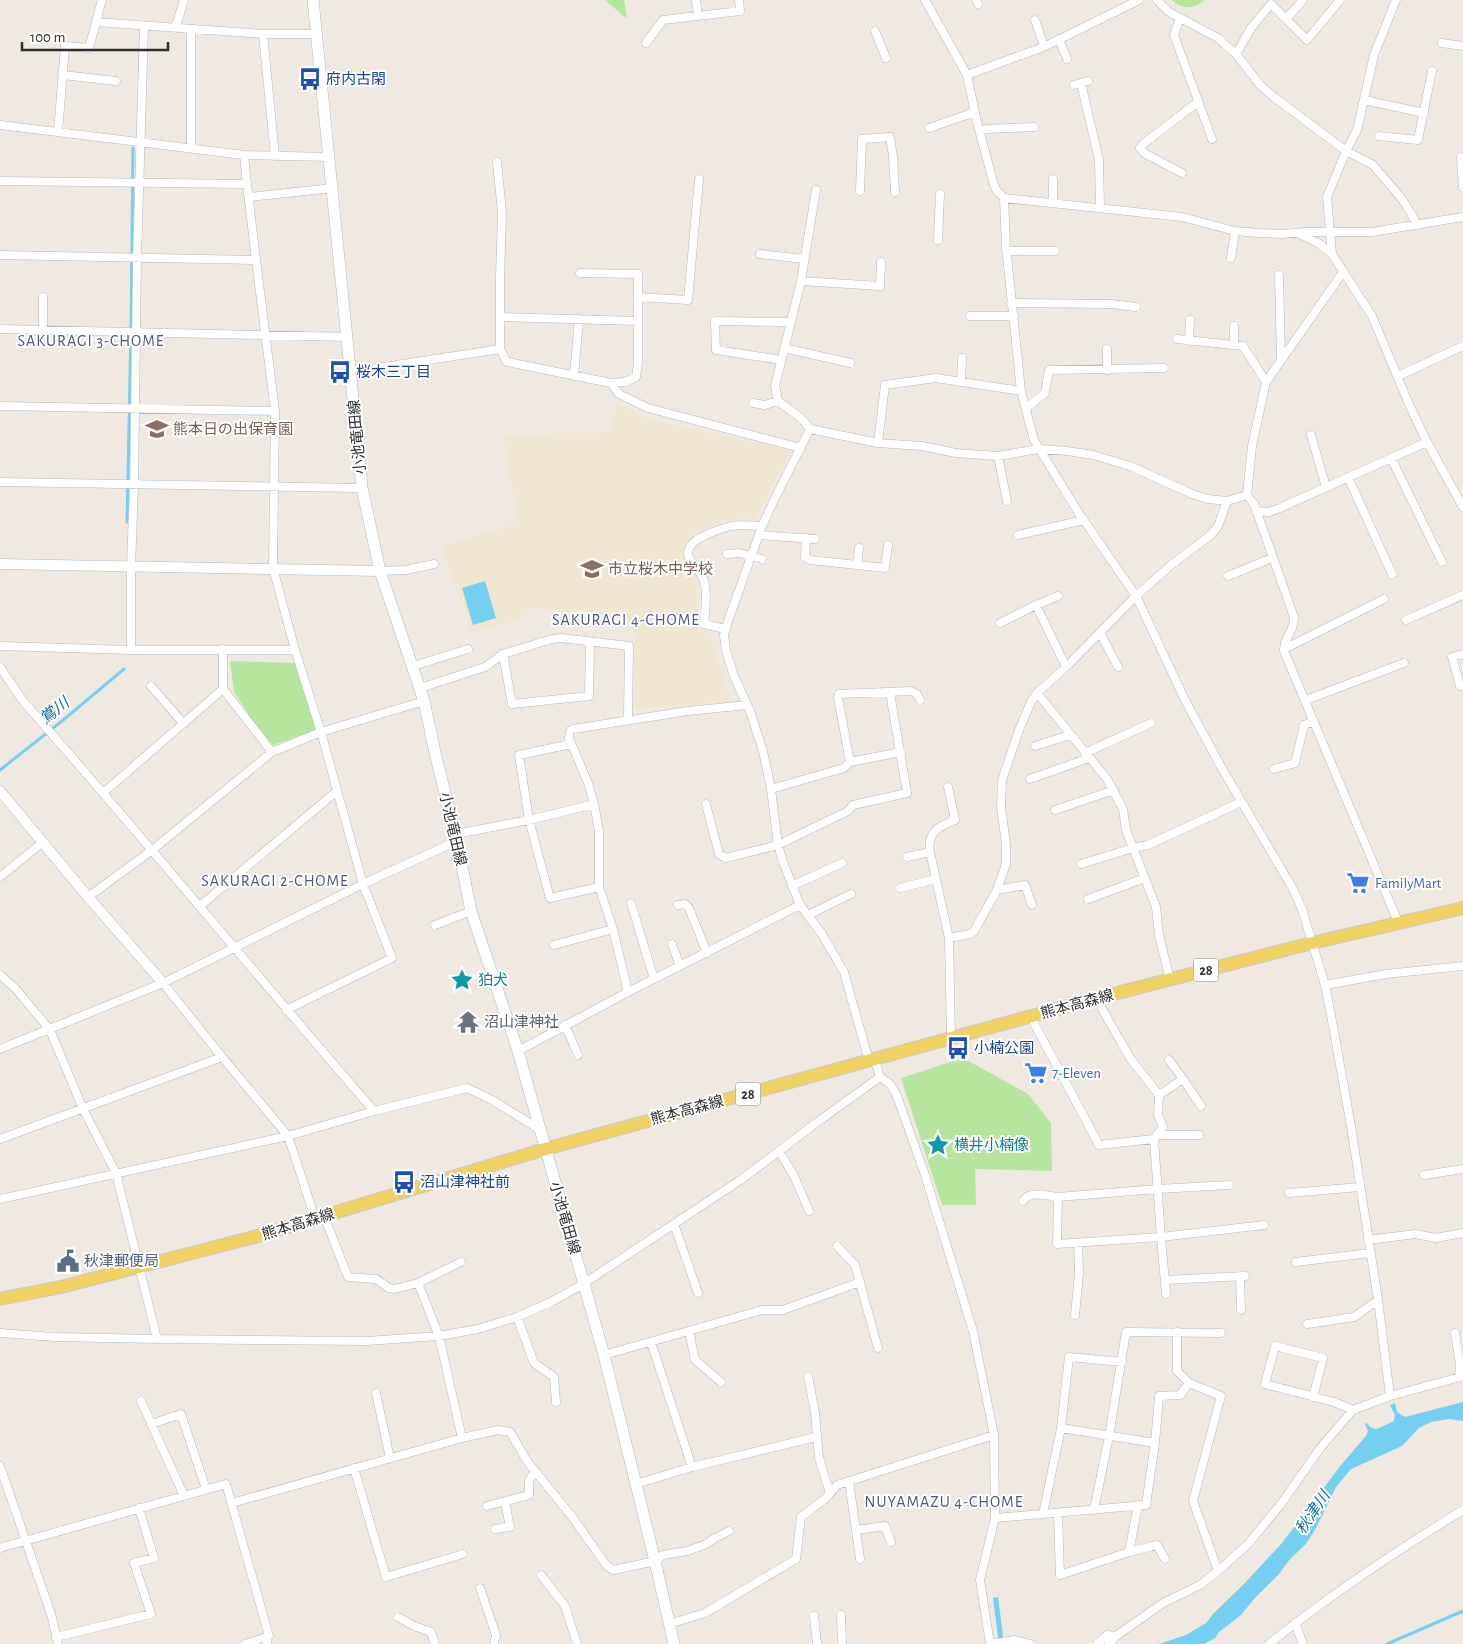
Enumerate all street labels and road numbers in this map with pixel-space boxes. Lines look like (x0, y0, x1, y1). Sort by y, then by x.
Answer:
street label: 小池竜田線 (346, 399, 368, 475)
street label: 小池竜田線 (437, 791, 469, 867)
road number: 28 (1194, 958, 1218, 982)
street label: 熊本高森線 (1039, 987, 1115, 1021)
road number: 28 (736, 1082, 760, 1106)
street label: 熊本高森線 (649, 1093, 725, 1127)
street label: 小池竜田線 (547, 1180, 583, 1256)
street label: 熊本高森線 (260, 1205, 336, 1243)

